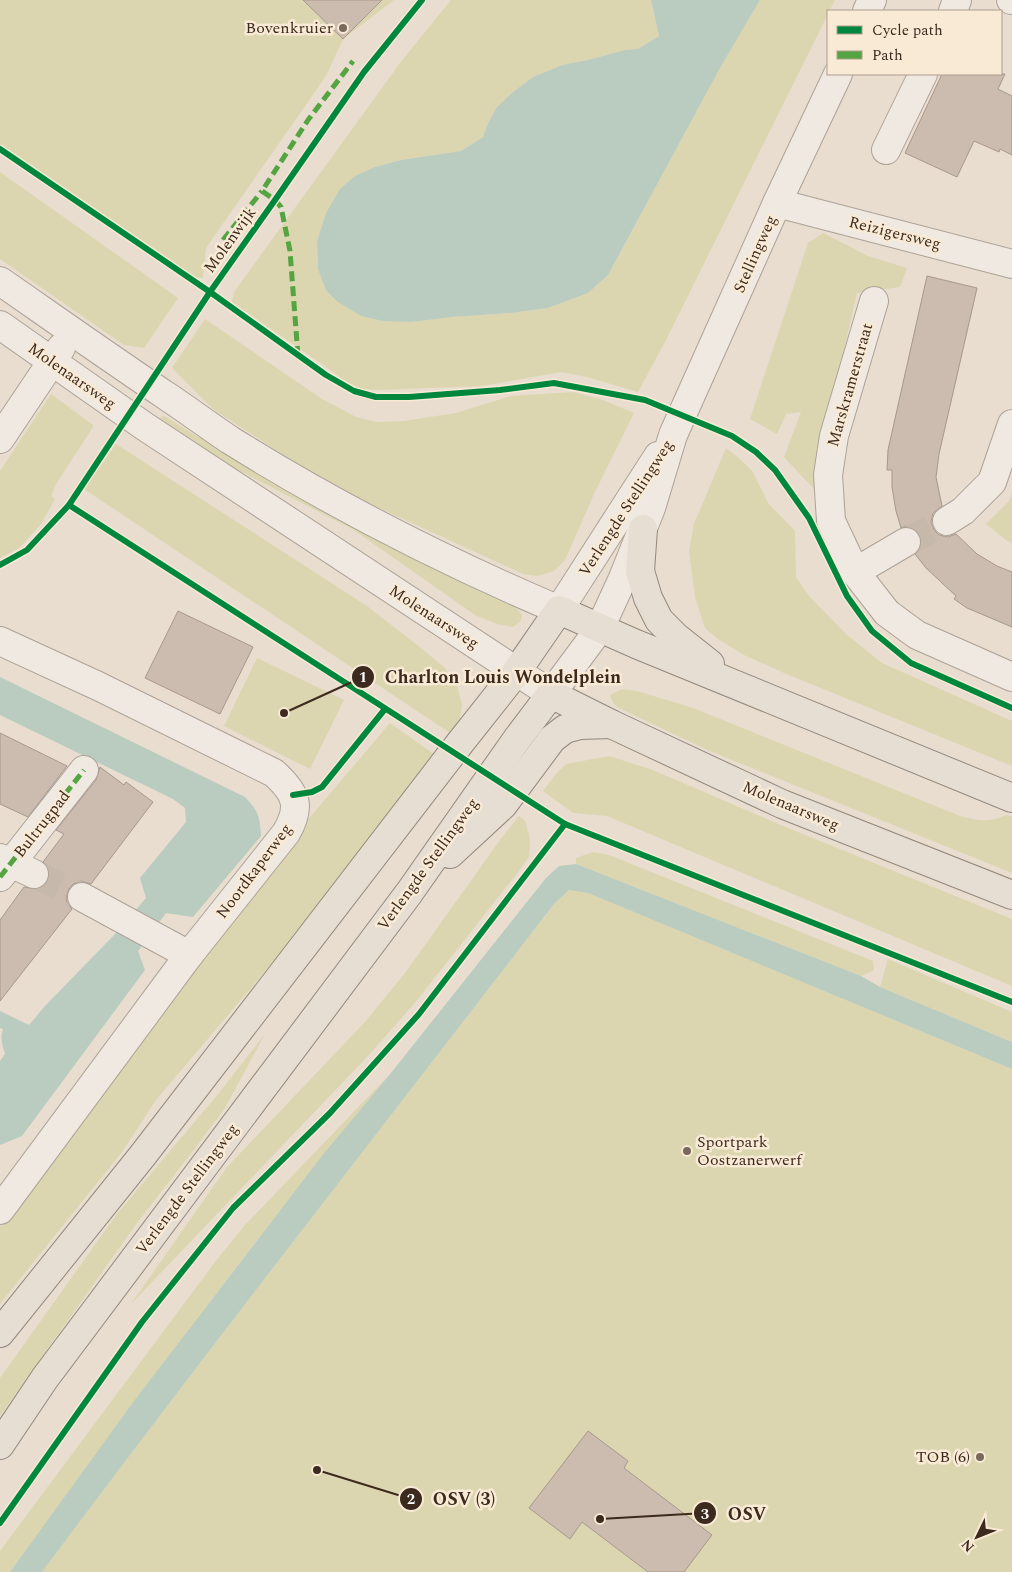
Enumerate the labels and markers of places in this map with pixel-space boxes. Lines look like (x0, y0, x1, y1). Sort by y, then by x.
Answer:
place label: Bovenkruier (246, 16, 333, 40)
marker: Bovenkruier (337, 22, 349, 34)
callout: Charlton Louis Wondelplein (350, 660, 632, 693)
place label: Sportpark Oostzanerwerf (697, 1130, 803, 1172)
marker: Sportpark Oostzanerwerf (681, 1145, 693, 1157)
place label: TOB (6) (916, 1445, 970, 1469)
marker: TOB (6) (974, 1451, 986, 1463)
callout: OSV (3) (398, 1482, 506, 1515)
callout: OSV (692, 1497, 776, 1530)

